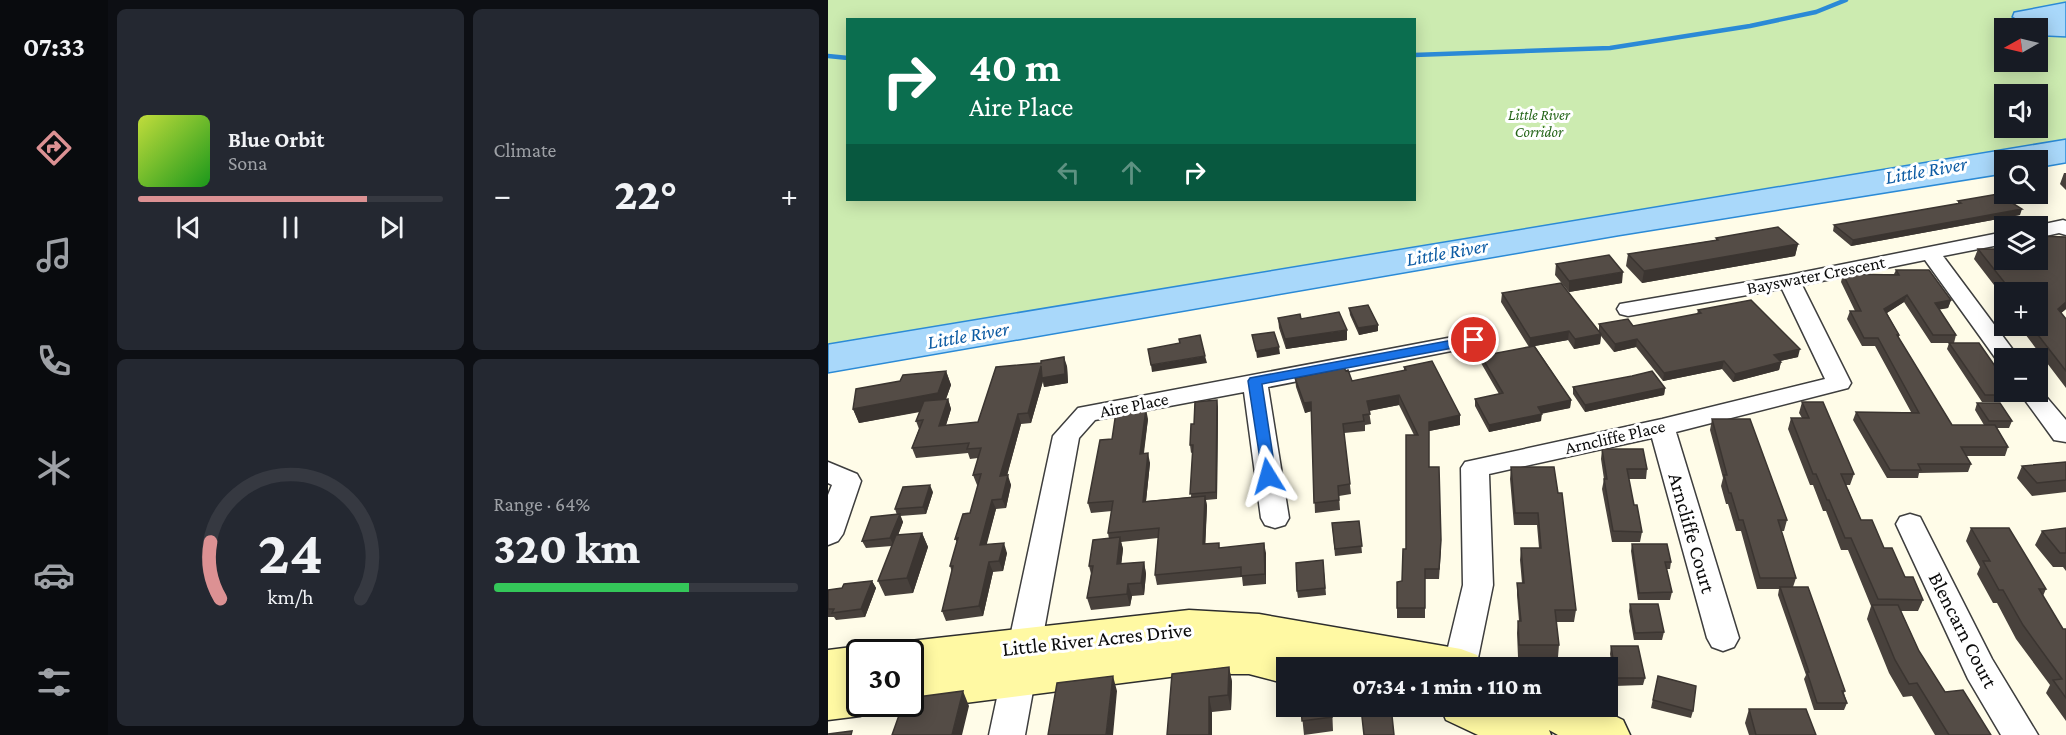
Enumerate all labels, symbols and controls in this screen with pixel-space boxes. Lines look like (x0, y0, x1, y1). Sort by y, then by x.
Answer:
north arrow (1994, 18, 2048, 72)
map controls (1994, 18, 2048, 402)
text: 07:33 (23, 32, 85, 62)
icon: right (870, 42, 948, 120)
text: 40 m (969, 43, 1061, 90)
button: sound (1994, 84, 2048, 138)
text: Aire Place (969, 92, 1073, 122)
park label: Little River Corridor (1508, 107, 1571, 140)
icon: directions (33, 127, 75, 169)
text: Blue Orbit (228, 127, 324, 152)
text: Climate (494, 139, 556, 161)
button: search (1994, 150, 2048, 204)
text: Sona (228, 152, 267, 174)
water label: Little River (1883, 152, 1970, 188)
icon: left (1052, 156, 1085, 189)
icon: ahead (1115, 156, 1148, 189)
icon: right (1178, 156, 1211, 189)
text: 22° (614, 169, 678, 219)
text: − (494, 176, 511, 213)
text: + (781, 176, 798, 213)
icon: previous (172, 211, 205, 244)
icon: pause (274, 211, 307, 244)
icon: next (375, 211, 408, 244)
button: layers (1994, 216, 2048, 270)
icon: music (33, 234, 75, 276)
water label: Little River (1404, 234, 1491, 270)
street label: Bayswater Crescent (1745, 252, 1888, 298)
button: + (1994, 282, 2048, 336)
pin (1448, 314, 1499, 365)
water label: Little River (925, 317, 1012, 353)
icon: arrive (1457, 323, 1490, 356)
icon: phone (33, 340, 75, 382)
button: − (1994, 348, 2048, 402)
street label: Aire Place (1098, 389, 1170, 421)
street label: Arncliffe Place (1563, 416, 1667, 458)
position arrow (1236, 444, 1300, 508)
icon: climate (33, 447, 75, 489)
street label: Arncliffe Court (1663, 470, 1721, 597)
text: Range · 64% (494, 493, 590, 515)
text: 24 (258, 517, 323, 586)
text: 320 km (494, 523, 640, 573)
icon: car (33, 554, 75, 596)
street label: Blencarn Court (1924, 568, 2003, 693)
text: km/h (267, 586, 314, 610)
street label: Little River Acres Drive (1001, 617, 1193, 661)
speed limit sign: 30 (846, 639, 924, 717)
icon: filters (33, 661, 75, 703)
text: 07:34 · 1 min · 110 m (1352, 674, 1542, 699)

